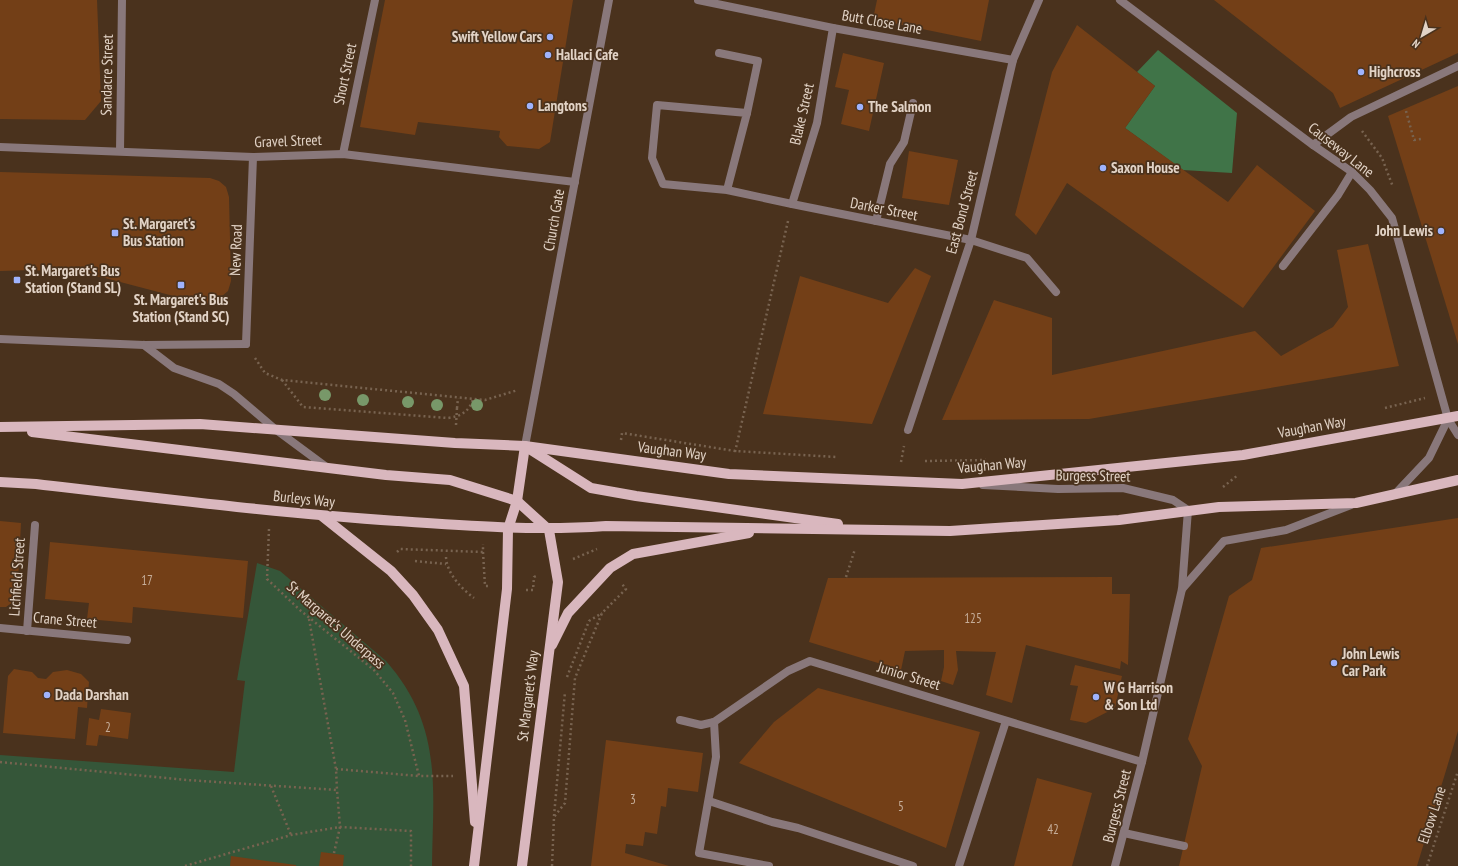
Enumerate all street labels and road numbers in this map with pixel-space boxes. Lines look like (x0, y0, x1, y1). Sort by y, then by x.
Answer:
street label: Butt Close Lane (841, 5, 924, 38)
street label: Sandacre Street (96, 34, 117, 116)
street label: Short Street (329, 41, 360, 106)
street label: Blake Street (785, 81, 818, 147)
street label: Causeway Lane (1305, 118, 1378, 181)
street label: Gravel Street (254, 130, 322, 151)
street label: East Bond Street (941, 168, 982, 256)
street label: Church Gate (539, 187, 568, 252)
street label: Darker Street (849, 193, 919, 224)
street label: New Road (225, 224, 246, 276)
street label: Vaughan Way (1275, 411, 1348, 442)
street label: Vaughan Way (636, 437, 708, 464)
street label: Vaughan Way (956, 452, 1027, 477)
street label: Burgess Street (1055, 465, 1131, 486)
street label: Burleys Way (272, 486, 336, 511)
street label: Lichfield Street (4, 537, 29, 617)
street label: St Margaret's Underpass (283, 577, 389, 673)
street label: Crane Street (32, 607, 98, 632)
street label: St Margaret's Way (513, 649, 543, 742)
street label: Junior Street (874, 657, 943, 694)
street label: Burgess Street (1098, 767, 1135, 844)
street label: Elbow Lane (1413, 784, 1450, 846)

